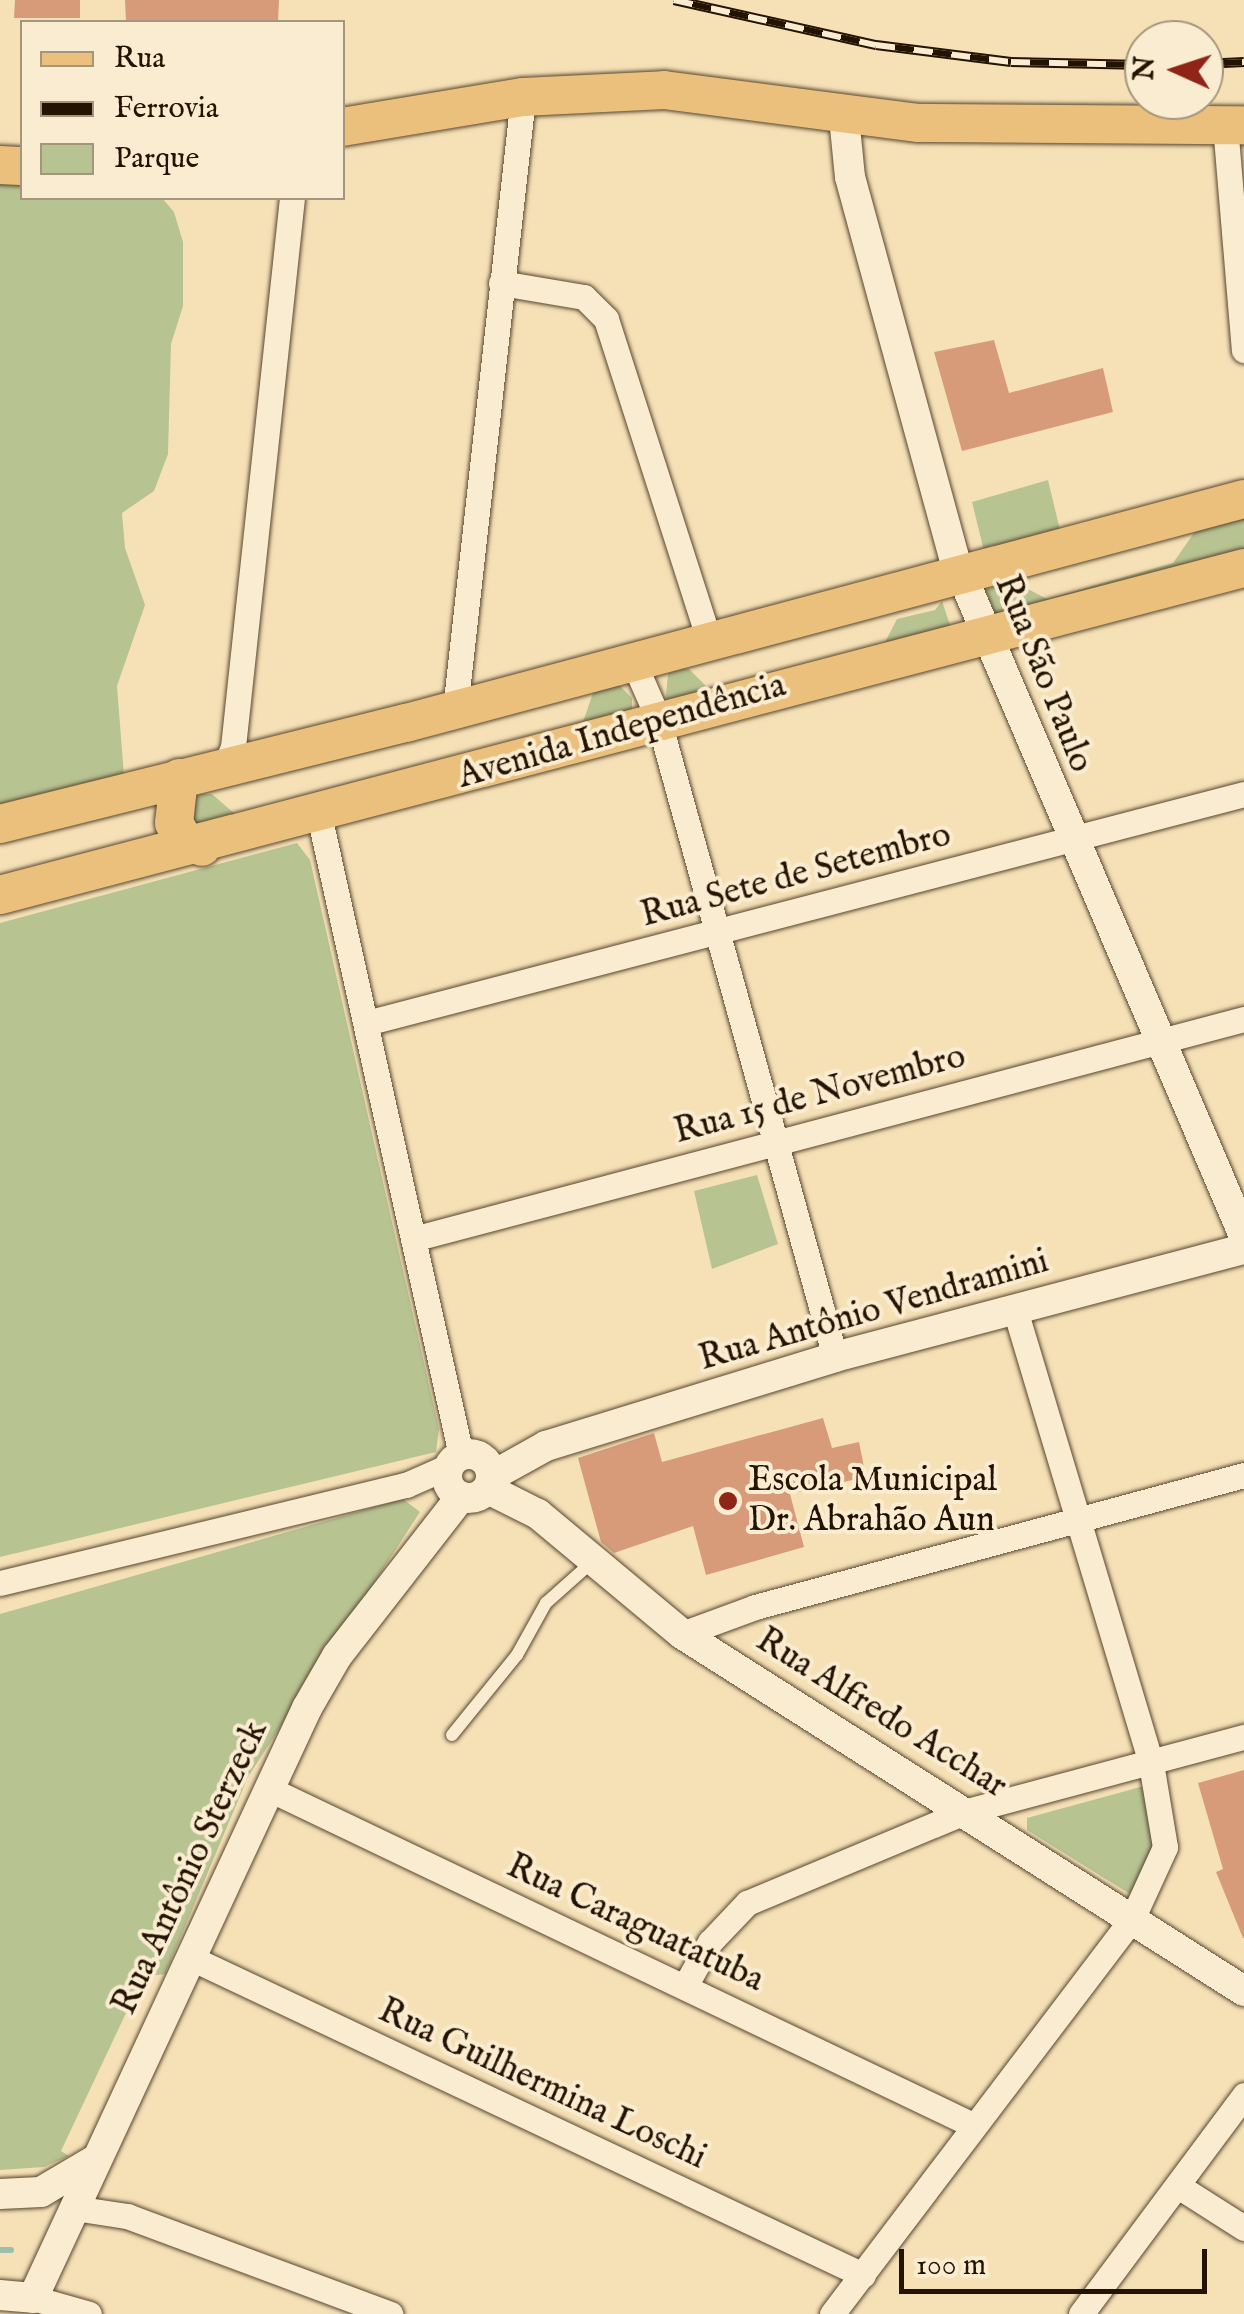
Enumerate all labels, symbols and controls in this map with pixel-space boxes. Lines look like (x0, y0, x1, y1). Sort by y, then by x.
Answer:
legend (20, 20, 345, 200)
north arrow (1124, 20, 1224, 120)
text: Rua (114, 40, 165, 78)
text: N (1127, 55, 1164, 82)
text: Ferrovia (114, 90, 219, 128)
text: Parque (114, 140, 199, 178)
street label: Rua São Paulo (984, 569, 1102, 779)
street label: Avenida Independência (453, 665, 791, 799)
street label: Rua Sete de Setembro (637, 814, 955, 938)
street label: Rua 15 de Novembro (670, 1036, 970, 1154)
street label: Rua Antônio Vendramini (695, 1241, 1053, 1381)
place label: Escola Municipal Dr. Abrahão Aun (748, 1460, 997, 1542)
marker: Escola Municipal Dr. Abrahão Aun (717, 1490, 739, 1512)
street label: Rua Alfredo Acchar (748, 1620, 1014, 1808)
street label: Rua Antônio Sterzeck (104, 1714, 278, 2022)
street label: Rua Caraguatatuba (500, 1846, 770, 2002)
street label: Rua Guilhermina Loschi (371, 1991, 713, 2179)
scale bar (904, 2229, 1212, 2291)
text: 100 m (916, 2247, 986, 2285)

